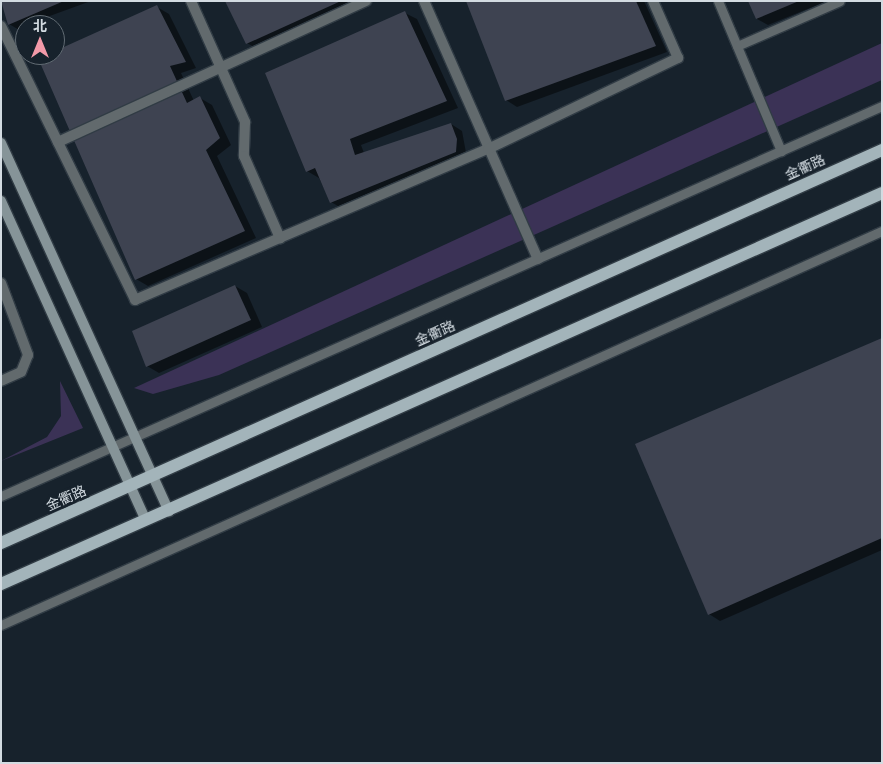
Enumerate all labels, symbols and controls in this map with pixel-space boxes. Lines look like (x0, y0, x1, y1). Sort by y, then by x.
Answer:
north arrow (15, 15, 65, 65)
text: 北 (33, 18, 47, 34)
street label: 金衢路 (782, 151, 828, 183)
street label: 金衢路 (412, 317, 458, 349)
street label: 金衢路 (43, 482, 89, 514)

